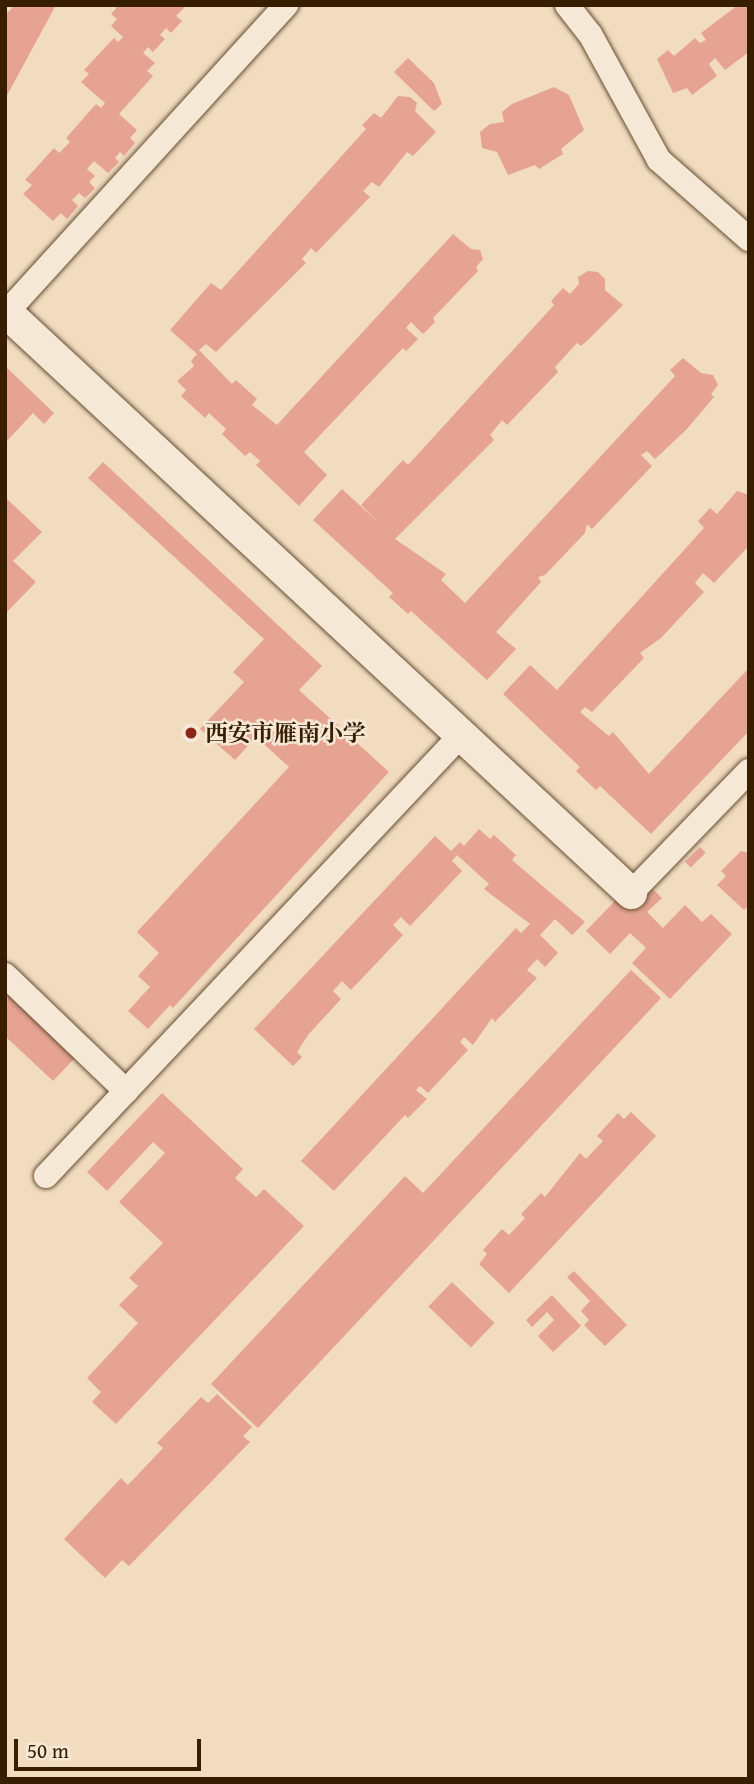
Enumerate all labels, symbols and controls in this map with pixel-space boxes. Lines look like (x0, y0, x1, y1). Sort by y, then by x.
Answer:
place label: 西安市雁南小学 (205, 719, 366, 747)
marker: 西安市雁南小学 (183, 725, 199, 741)
scale bar (18, 1724, 205, 1768)
text: 50 m (27, 1735, 69, 1766)

